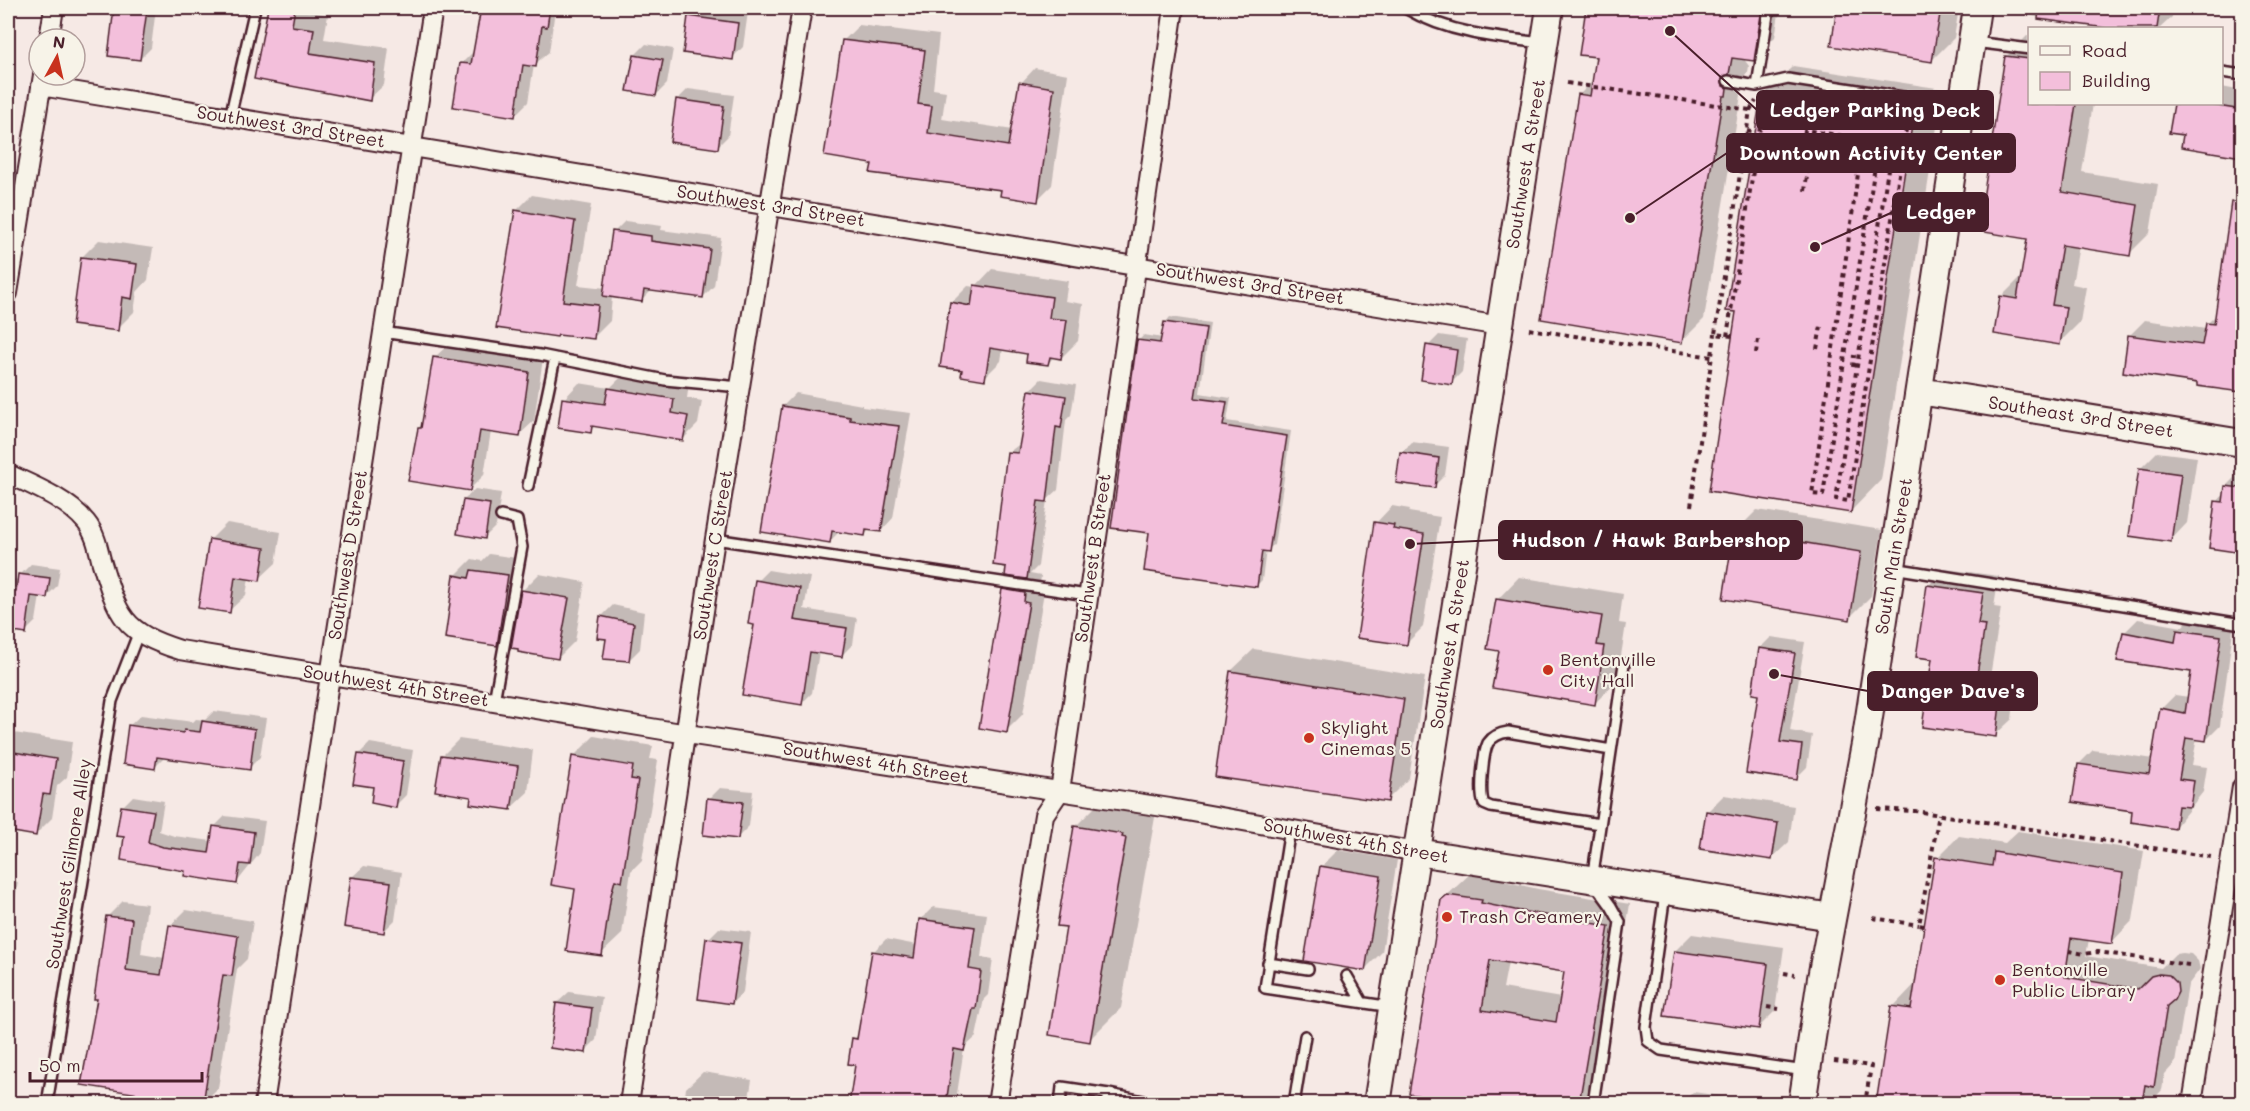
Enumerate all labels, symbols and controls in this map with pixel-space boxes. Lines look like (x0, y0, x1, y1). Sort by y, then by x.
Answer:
north arrow (27, 27, 87, 87)
legend (2028, 27, 2223, 105)
text: N (52, 30, 67, 53)
text: Road (2082, 38, 2127, 62)
text: Building (2082, 68, 2150, 92)
street label: Southwest A Street (1500, 77, 1550, 251)
callout: Ledger Parking Deck (1757, 91, 1993, 129)
text: Ledger Parking Deck (1769, 96, 1981, 122)
street label: Southwest 3rd Street (195, 99, 387, 153)
callout: Downtown Activity Center (1727, 134, 2015, 172)
text: Downtown Activity Center (1739, 139, 2003, 165)
street label: Southwest 3rd Street (675, 178, 867, 232)
callout: Ledger (1893, 193, 1988, 231)
text: Ledger (1906, 198, 1976, 224)
street label: Southwest 3rd Street (1154, 256, 1346, 310)
street label: Southeast 3rd Street (1987, 389, 2176, 443)
street label: Southwest D Street (322, 468, 372, 642)
street label: Southwest C Street (687, 468, 737, 642)
street label: Southwest B Street (1068, 472, 1116, 644)
street label: South Main Street (1869, 476, 1917, 636)
callout: Hudson / Hawk Barbershop (1499, 521, 1802, 559)
text: Hudson / Hawk Barbershop (1511, 526, 1791, 552)
street label: Southwest A Street (1424, 557, 1474, 731)
place label: Bentonville City Hall (1560, 647, 1656, 692)
street label: Southwest 4th Street (301, 658, 491, 712)
marker: Bentonville City Hall (1541, 663, 1555, 677)
callout: Danger Dave's (1868, 672, 2037, 710)
text: Danger Dave's (1881, 677, 2025, 703)
place label: Skylight Cinemas 5 (1321, 715, 1411, 760)
marker: Skylight Cinemas 5 (1302, 731, 1316, 745)
street label: Southwest 4th Street (781, 735, 971, 789)
street label: Southwest Gilmore Alley (40, 757, 96, 971)
street label: Southwest 4th Street (1262, 812, 1451, 868)
place label: Trash Creamery (1459, 904, 1602, 928)
marker: Trash Creamery (1440, 910, 1454, 924)
place label: Bentonville Public Library (2012, 957, 2136, 1002)
marker: Bentonville Public Library (1993, 973, 2007, 987)
scale bar (30, 1045, 202, 1083)
text: 50 m (39, 1053, 81, 1077)

